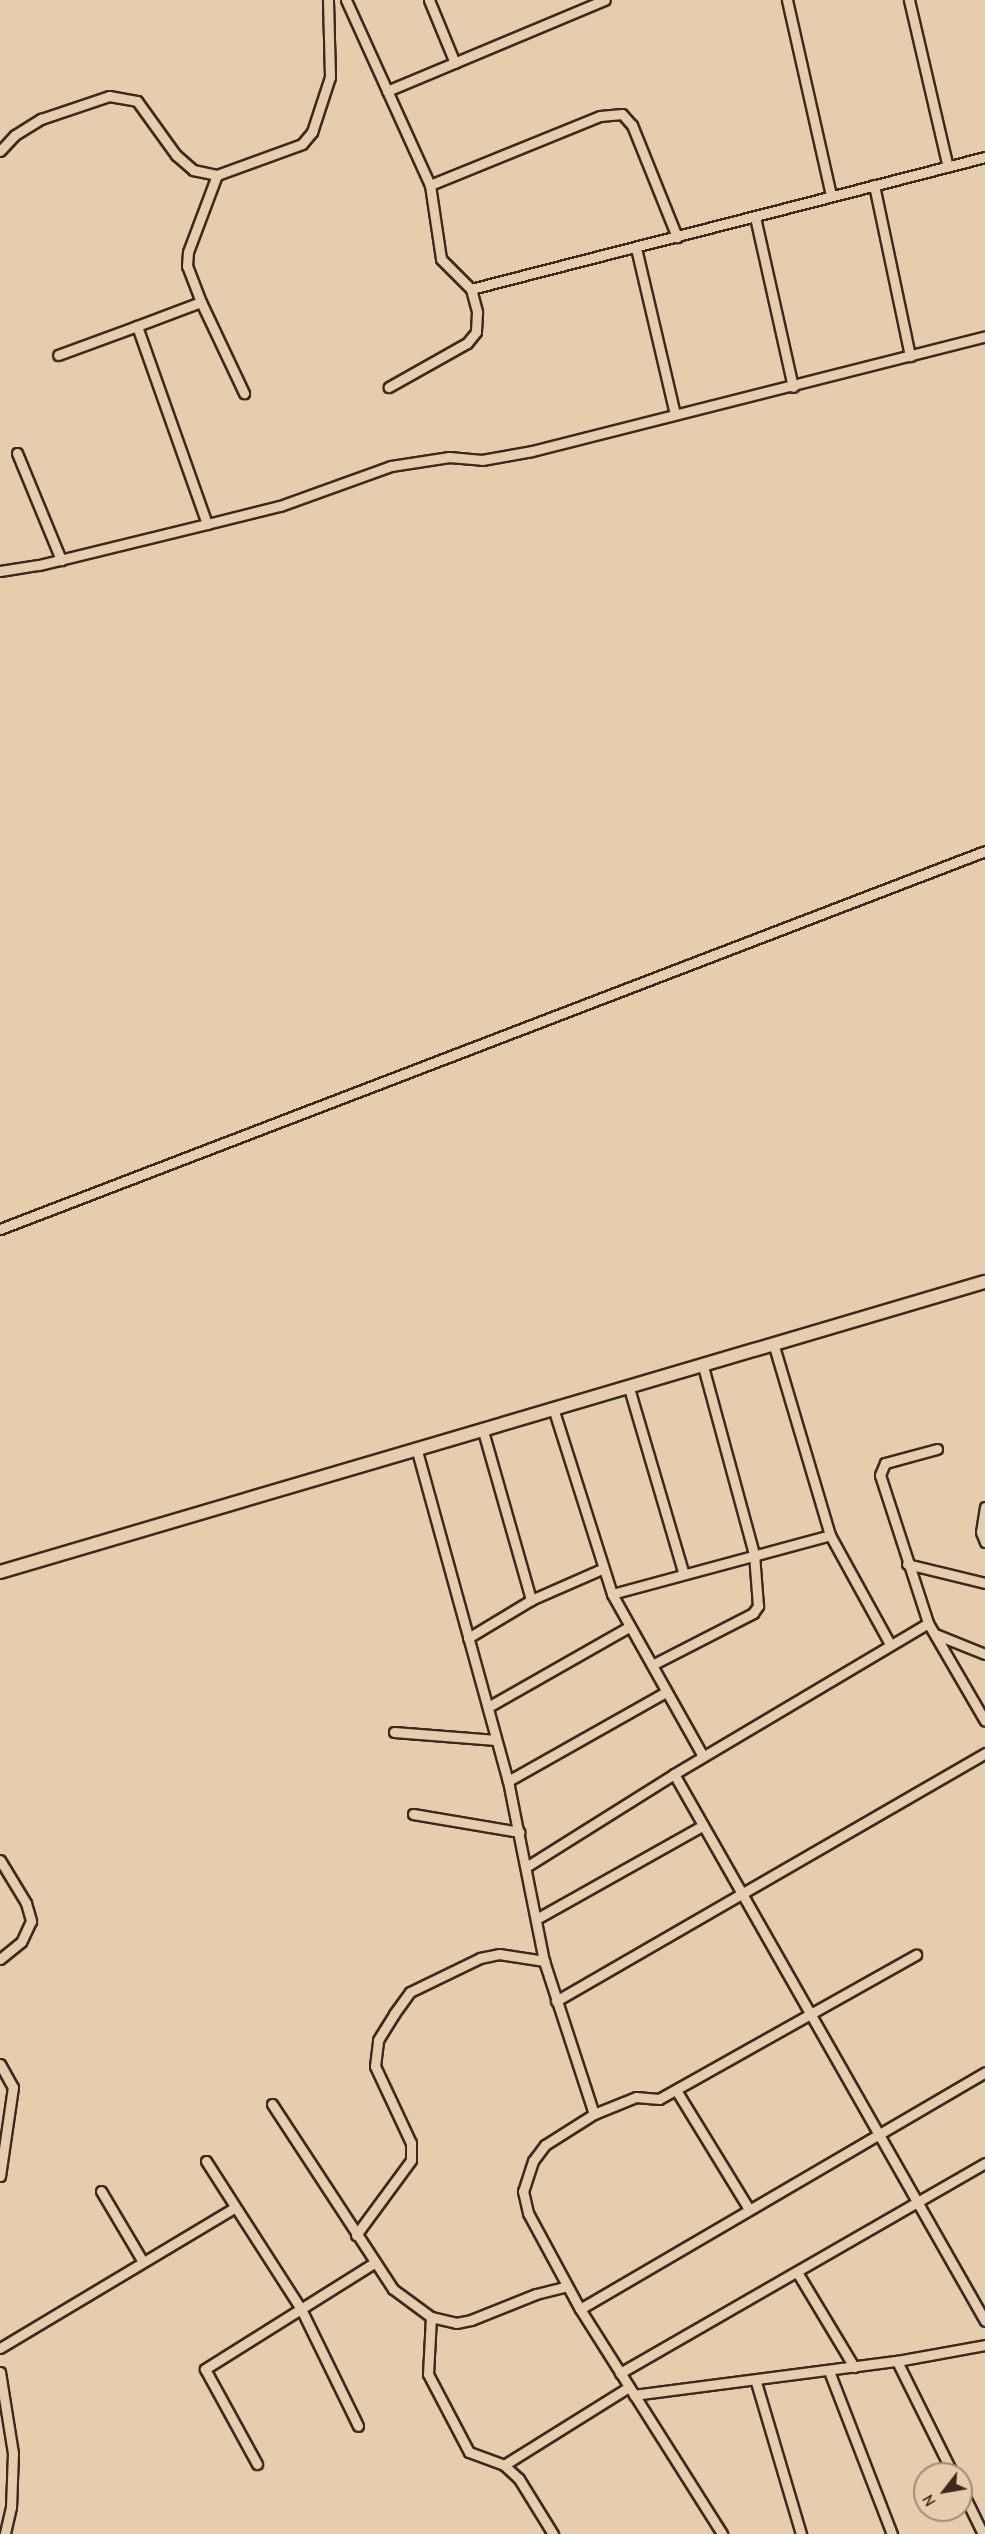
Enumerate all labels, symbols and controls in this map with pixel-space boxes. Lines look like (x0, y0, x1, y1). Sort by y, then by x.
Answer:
north arrow (913, 2462, 973, 2522)
text: N (919, 2491, 940, 2509)

